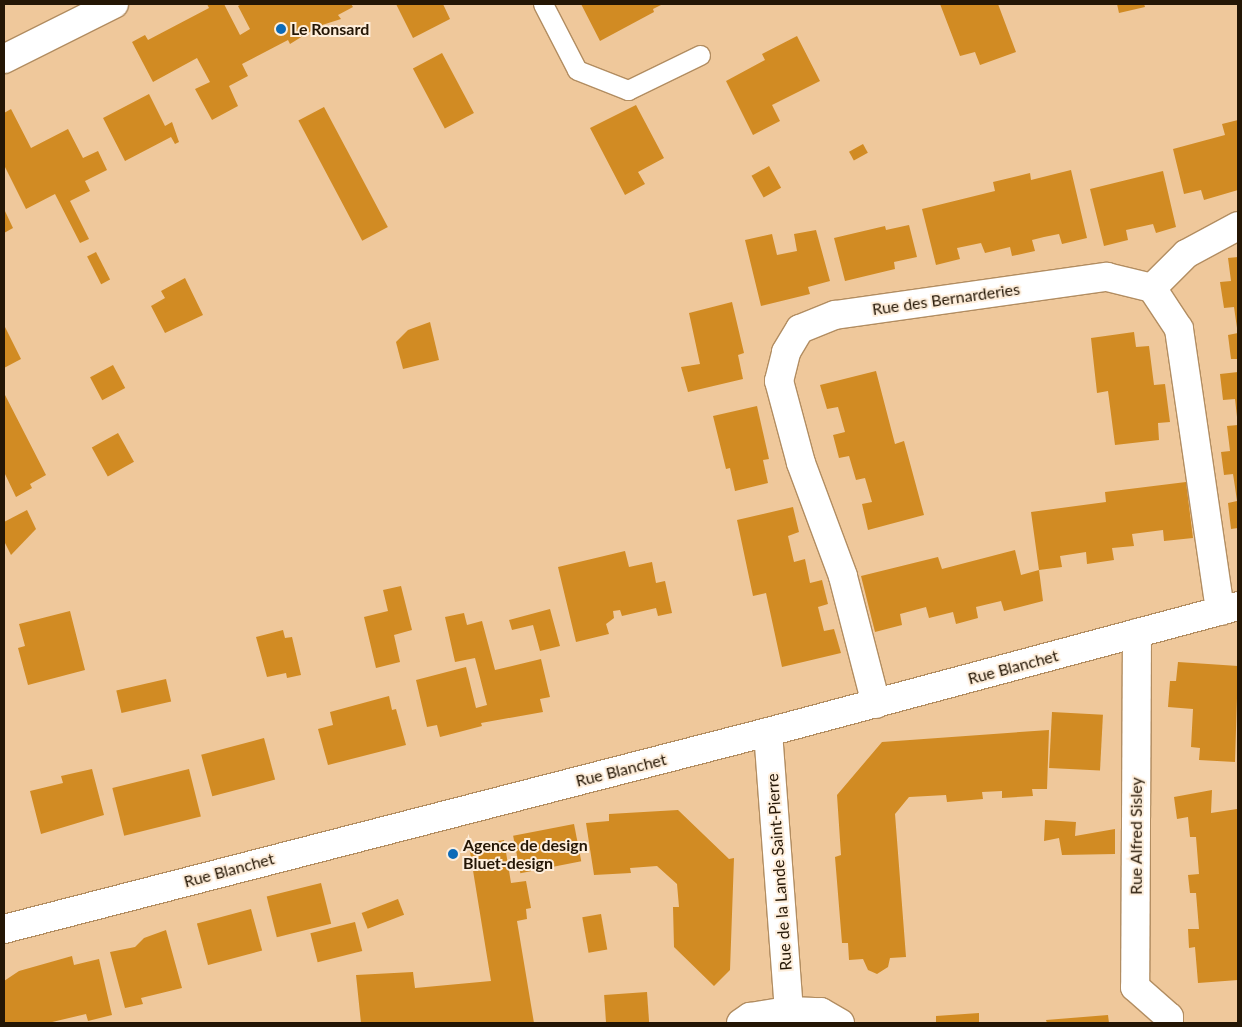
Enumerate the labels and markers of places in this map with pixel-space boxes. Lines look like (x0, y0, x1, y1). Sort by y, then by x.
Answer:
place label: Le Ronsard (291, 19, 369, 39)
marker: Le Ronsard (275, 23, 287, 35)
place label: Agence de design Bluet-design (463, 835, 588, 873)
marker: Agence de design Bluet-design (447, 848, 459, 860)

